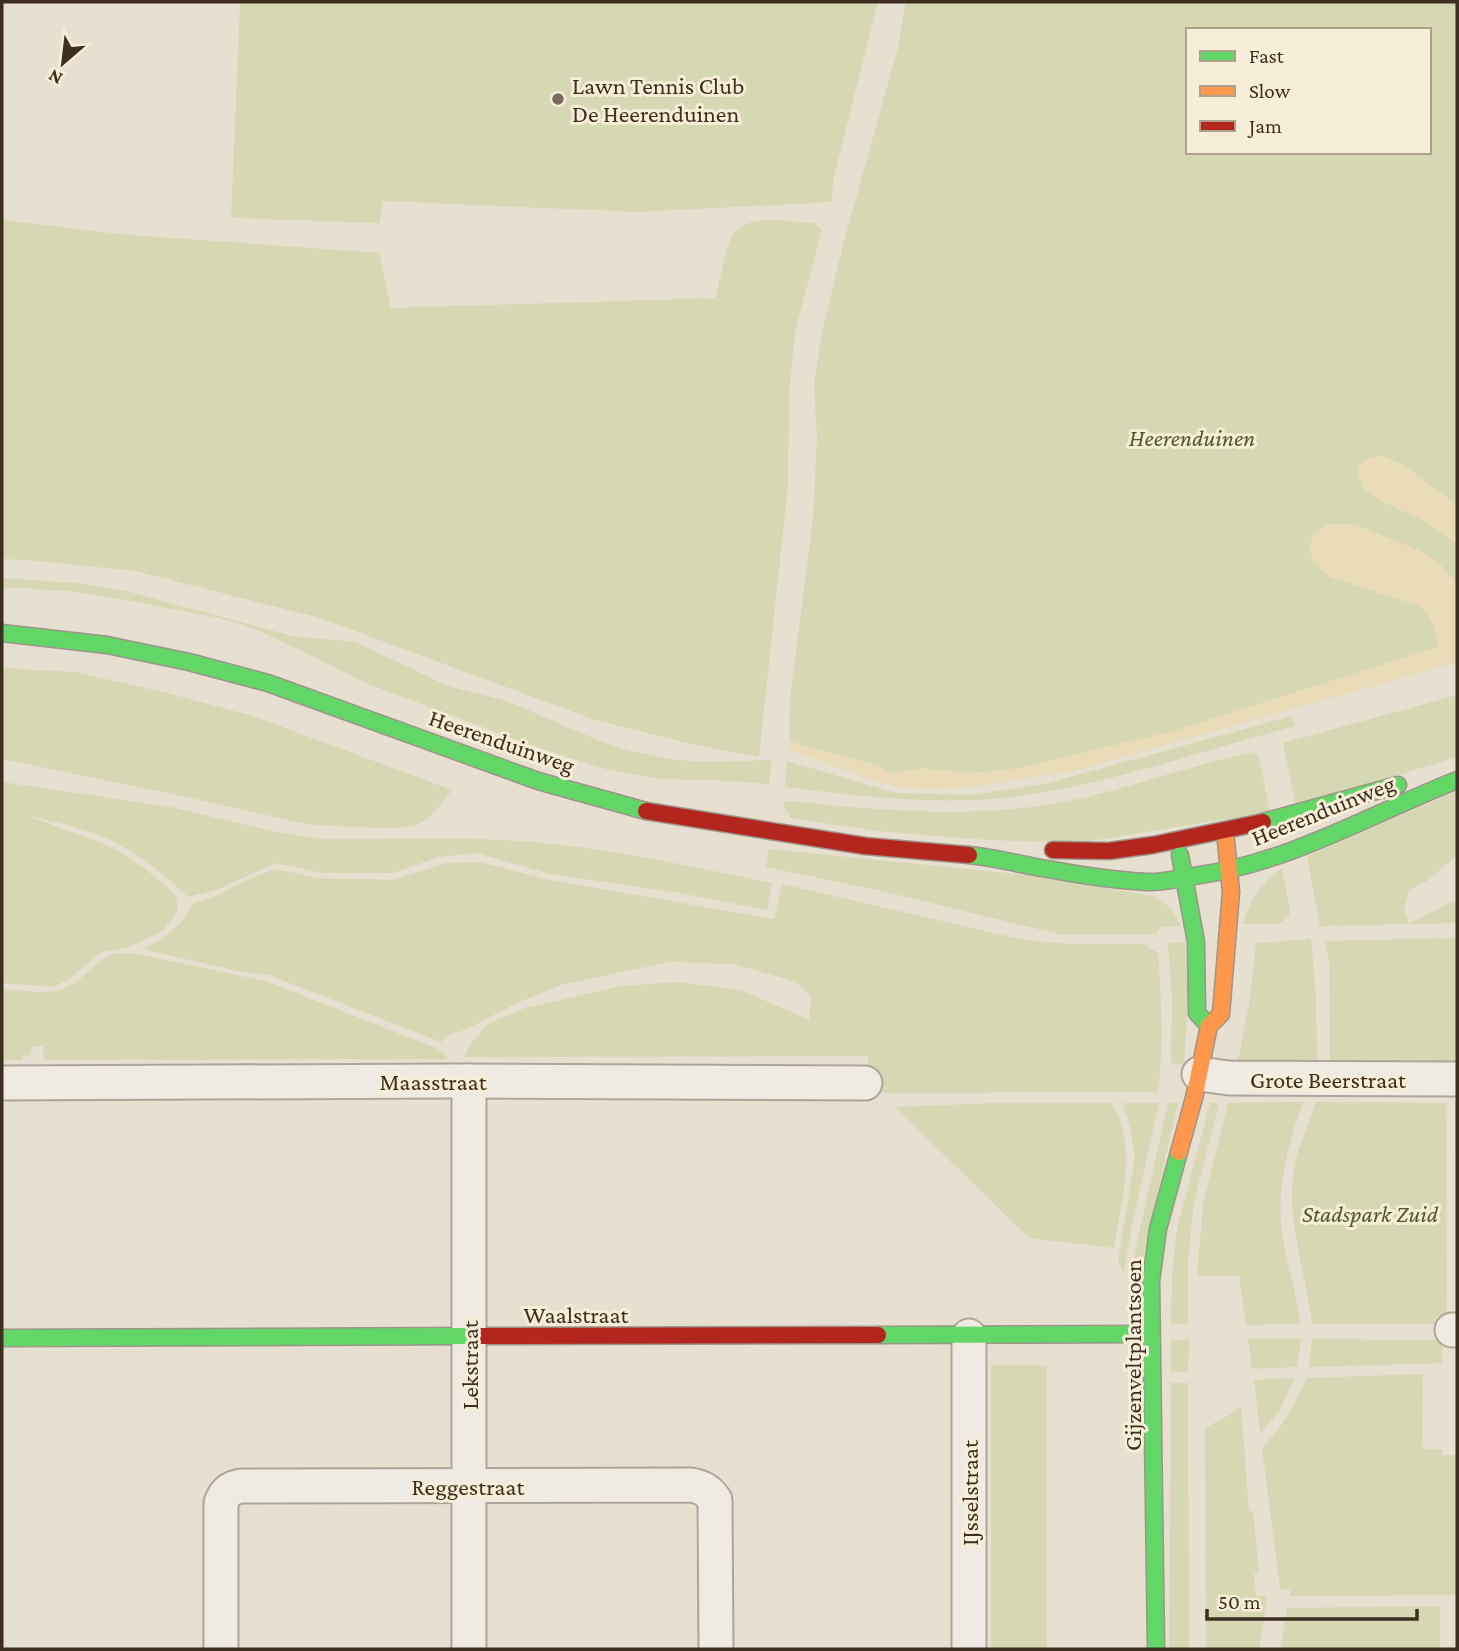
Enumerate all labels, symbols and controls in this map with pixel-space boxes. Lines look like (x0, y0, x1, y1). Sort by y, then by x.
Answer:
north arrow (28, 28, 98, 98)
legend (1186, 28, 1431, 154)
text: Fast (1249, 44, 1285, 68)
text: N (45, 65, 66, 90)
place label: Lawn Tennis Club De Heerenduinen (572, 72, 744, 127)
text: Slow (1249, 79, 1291, 103)
marker: Lawn Tennis Club De Heerenduinen (550, 91, 566, 107)
text: Jam (1247, 114, 1282, 138)
park label: Heerenduinen (1129, 424, 1255, 451)
street label: Heerenduinweg (426, 703, 579, 779)
street label: Heerenduinweg (1247, 769, 1399, 851)
street label: Grote Beerstraat (1250, 1066, 1407, 1093)
street label: Maasstraat (379, 1068, 488, 1095)
park label: Stadspark Zuid (1302, 1200, 1439, 1227)
street label: Gijzenveltplantsoen (1119, 1259, 1146, 1451)
street label: Waalstraat (523, 1301, 630, 1328)
street label: Lekstraat (456, 1319, 483, 1410)
street label: IJsselstraat (956, 1439, 983, 1546)
street label: Reggestraat (412, 1473, 525, 1500)
scale bar (1207, 1578, 1417, 1622)
text: 50 m (1218, 1590, 1261, 1614)

